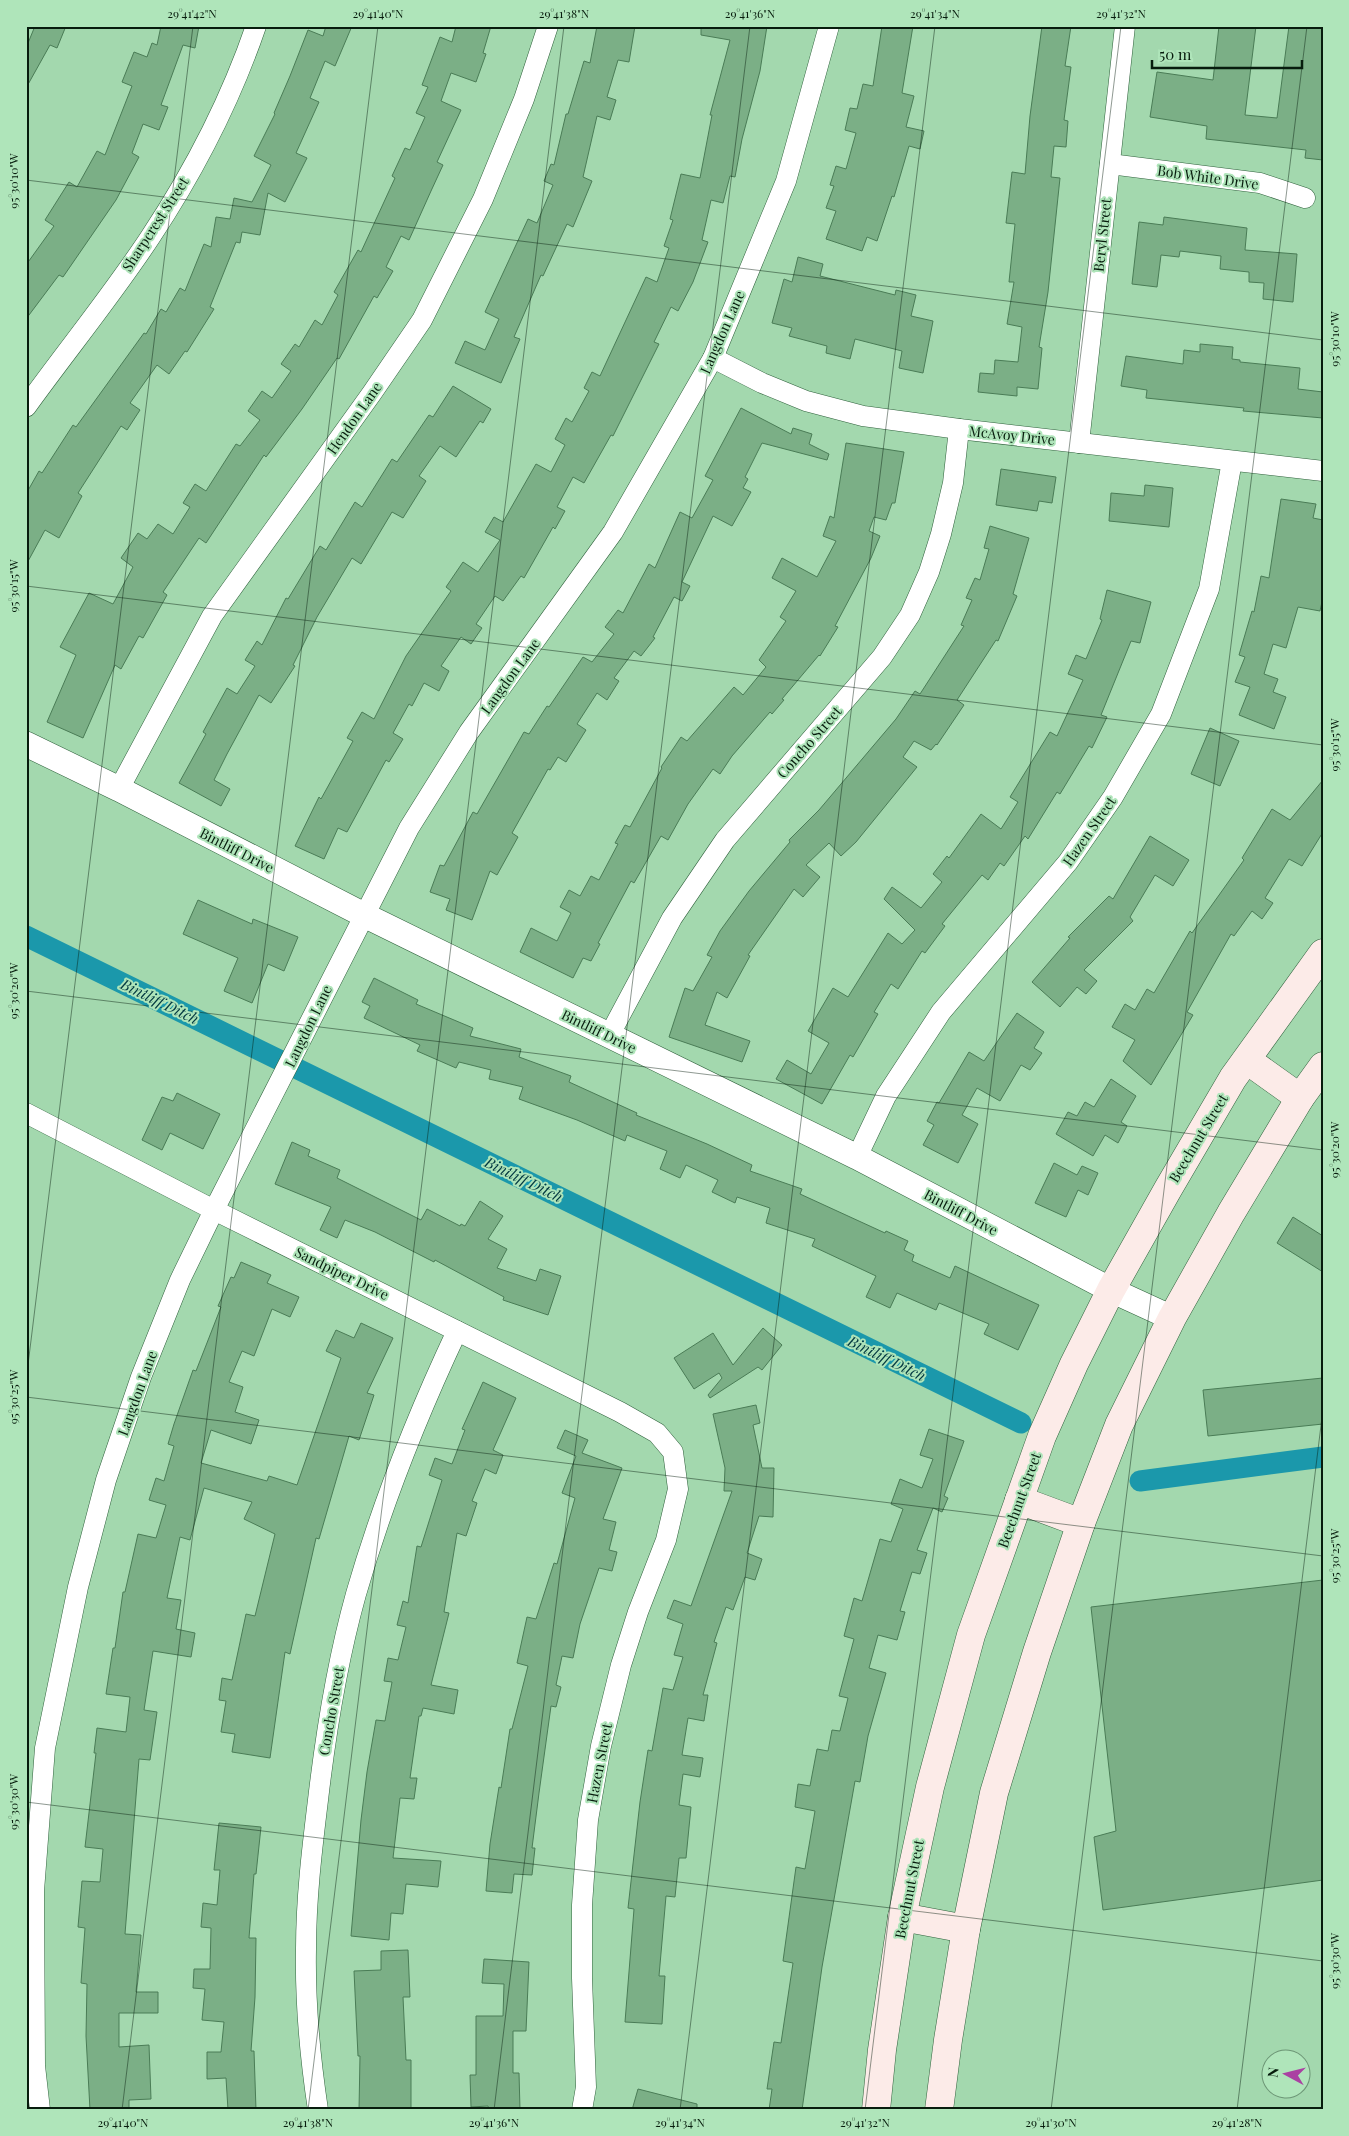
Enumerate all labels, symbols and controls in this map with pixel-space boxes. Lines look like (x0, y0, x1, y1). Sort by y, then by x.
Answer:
text: 29°41'42"N (167, 5, 217, 21)
text: 29°41'40"N (353, 5, 404, 21)
text: 29°41'38"N (539, 5, 590, 21)
text: 29°41'36"N (725, 5, 776, 21)
text: 29°41'34"N (910, 5, 961, 21)
text: 29°41'32"N (1096, 5, 1146, 21)
scale bar (1152, 38, 1302, 70)
text: 50 m (1159, 44, 1192, 64)
text: 95°30'10"W (5, 153, 21, 209)
street label: Bob White Drive (1156, 160, 1260, 194)
street label: Sharpcrest Street (117, 172, 193, 275)
street label: Beryl Street (1089, 196, 1115, 273)
street label: Langdon Lane (695, 287, 749, 377)
text: 95°30'10"W (1326, 311, 1342, 367)
street label: Hendon Lane (322, 378, 386, 458)
street label: McAvoy Drive (968, 421, 1056, 449)
text: 95°30'15"W (5, 559, 21, 613)
street label: Langdon Lane (476, 634, 544, 718)
street label: Concho Street (772, 701, 846, 782)
text: 95°30'15"W (1326, 718, 1342, 772)
street label: Hazen Street (1058, 792, 1121, 869)
street label: Bintliff Drive (197, 823, 277, 877)
text: 95°30'20"W (5, 963, 21, 1019)
water label: Bintliff Ditch (117, 973, 202, 1028)
street label: Langdon Lane (280, 982, 336, 1070)
street label: Bintliff Drive (558, 1005, 640, 1057)
street label: Beechnut Street (1164, 1089, 1232, 1186)
text: 95°30'20"W (1326, 1122, 1342, 1178)
water label: Bintliff Ditch (481, 1151, 566, 1206)
street label: Bintliff Drive (921, 1185, 1001, 1239)
street label: Sandpiper Drive (292, 1242, 392, 1304)
water label: Bintliff Ditch (844, 1330, 929, 1385)
street label: Langdon Lane (113, 1348, 161, 1438)
text: 95°30'25"W (5, 1370, 21, 1424)
street label: Beechnut Street (993, 1449, 1045, 1550)
text: 95°30'25"W (1326, 1529, 1342, 1583)
street label: Concho Street (314, 1664, 348, 1757)
street label: Hazen Street (582, 1721, 616, 1804)
text: 95°30'30"W (5, 1774, 21, 1830)
street label: Beechnut Street (890, 1837, 928, 1940)
text: 95°30'30"W (1326, 1933, 1342, 1989)
north arrow (1262, 2048, 1312, 2098)
text: N (1263, 2066, 1283, 2079)
text: 29°41'40"N (98, 2114, 149, 2130)
text: 29°41'38"N (283, 2114, 334, 2130)
text: 29°41'36"N (469, 2114, 520, 2130)
text: 29°41'34"N (655, 2114, 706, 2130)
text: 29°41'32"N (840, 2114, 890, 2130)
text: 29°41'30"N (1025, 2114, 1077, 2130)
text: 29°41'28"N (1212, 2114, 1263, 2130)

